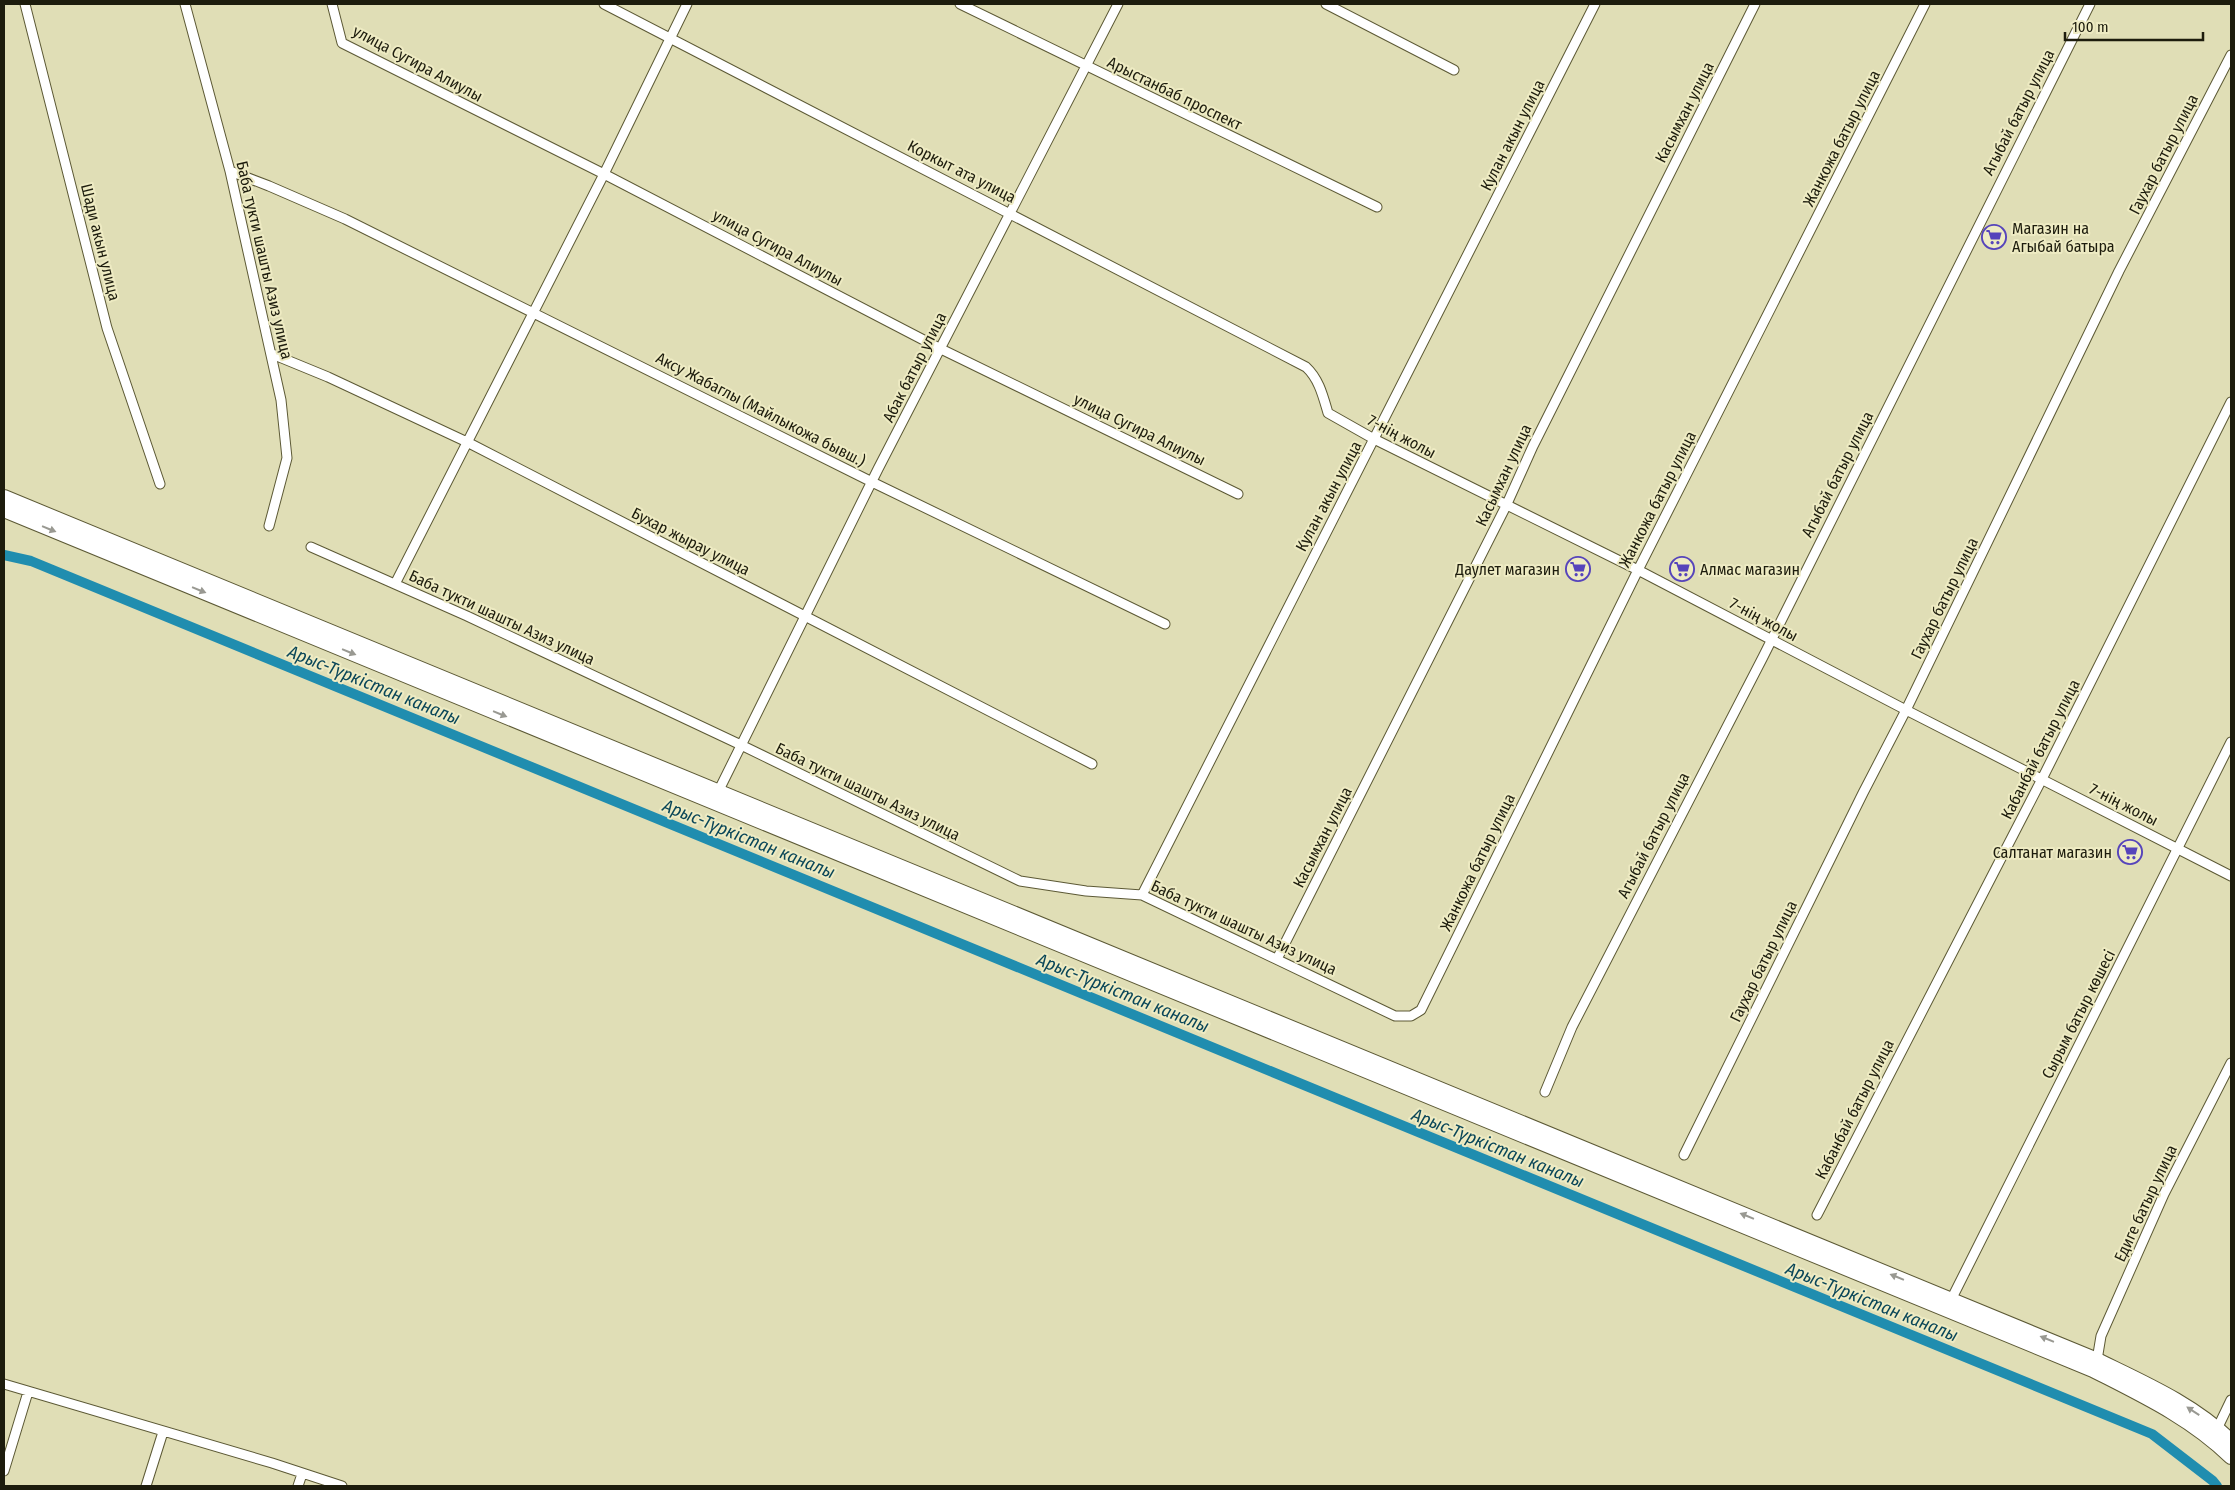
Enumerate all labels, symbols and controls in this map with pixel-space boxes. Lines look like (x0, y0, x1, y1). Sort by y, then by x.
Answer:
scale bar (2065, 10, 2202, 42)
text: 100 m (2072, 18, 2109, 36)
street label: улица Сугира Алиулы (350, 21, 486, 106)
street label: Агыбай батыр улица (1978, 46, 2058, 178)
street label: Арыстанбаб проспект (1104, 53, 1246, 135)
street label: Касымхан улица (1651, 59, 1718, 166)
street label: Жанкожа батыр улица (1799, 67, 1884, 210)
street label: Кулан акын улица (1476, 76, 1549, 194)
street label: Гаухар батыр улица (2125, 91, 2202, 218)
street label: Коркыт ата улица (905, 136, 1019, 207)
street label: Баба тукти шашты Азиз улица (232, 159, 297, 361)
street label: Шади акын улица (77, 182, 124, 303)
street label: улица Сугира Алиулы (710, 205, 846, 290)
place label: Магазин на Агыбай батыра (2012, 219, 2115, 256)
supermarket icon: Магазин на Агыбай батыра (1981, 224, 2007, 250)
street label: Абак батыр улица (879, 309, 950, 425)
street label: Аксу Жабаглы (Майлыкожа бывш.) (653, 348, 869, 471)
street label: улица Сугира Алиулы (1071, 389, 1209, 470)
street label: Агыбай батыр улица (1797, 408, 1877, 540)
street label: 7-нің жолы (1364, 411, 1439, 462)
street label: Касымхан улица (1472, 421, 1535, 529)
street label: Жанкожа батыр улица (1615, 428, 1700, 571)
street label: Кулан акын улица (1291, 438, 1366, 555)
street label: Бухар жырау улица (628, 503, 753, 580)
one-way arrow (42, 525, 56, 533)
street label: Гаухар батыр улица (1907, 534, 1982, 662)
supermarket icon: Даулет магазин (1565, 556, 1591, 582)
supermarket icon: Алмас магазин (1669, 556, 1695, 582)
place label: Даулет магазин (1454, 560, 1560, 579)
place label: Алмас магазин (1700, 560, 1800, 579)
street label: Баба тукти шашты Азиз улица (406, 566, 598, 669)
one-way arrow (192, 587, 206, 595)
street label: 7-нің жолы (1726, 594, 1801, 645)
water label: Арыс-Түркістан каналы (284, 640, 463, 730)
one-way arrow (342, 649, 356, 657)
street label: Кабанбай батыр улица (1997, 676, 2084, 822)
one-way arrow (492, 711, 507, 719)
street label: Баба тукти шашты Азиз улица (773, 738, 963, 844)
street label: Агыбай батыр улица (1613, 769, 1693, 901)
street label: 7-нің жолы (2086, 779, 2161, 830)
street label: Касымхан улица (1289, 784, 1356, 891)
street label: Жанкожа батыр улица (1436, 790, 1519, 934)
water label: Арыс-Түркістан каналы (659, 794, 838, 884)
supermarket icon: Салтанат магазин (2117, 839, 2143, 865)
place label: Салтанат магазин (1993, 843, 2112, 862)
street label: Баба тукти шашты Азиз улица (1148, 876, 1340, 979)
street label: Гаухар батыр улица (1726, 897, 1801, 1025)
street label: Сырым батыр көшесі (2038, 947, 2119, 1082)
water label: Арыс-Түркістан каналы (1033, 948, 1212, 1038)
street label: Кабанбай батыр улица (1811, 1036, 1898, 1182)
water label: Арыс-Түркістан каналы (1408, 1103, 1587, 1193)
street label: Едиге батыр улица (2110, 1142, 2181, 1265)
one-way arrow (1740, 1211, 1754, 1219)
water label: Арыс-Түркістан каналы (1782, 1257, 1961, 1347)
one-way arrow (1890, 1273, 1904, 1281)
one-way arrow (2039, 1335, 2054, 1343)
one-way arrow (2186, 1406, 2199, 1416)

